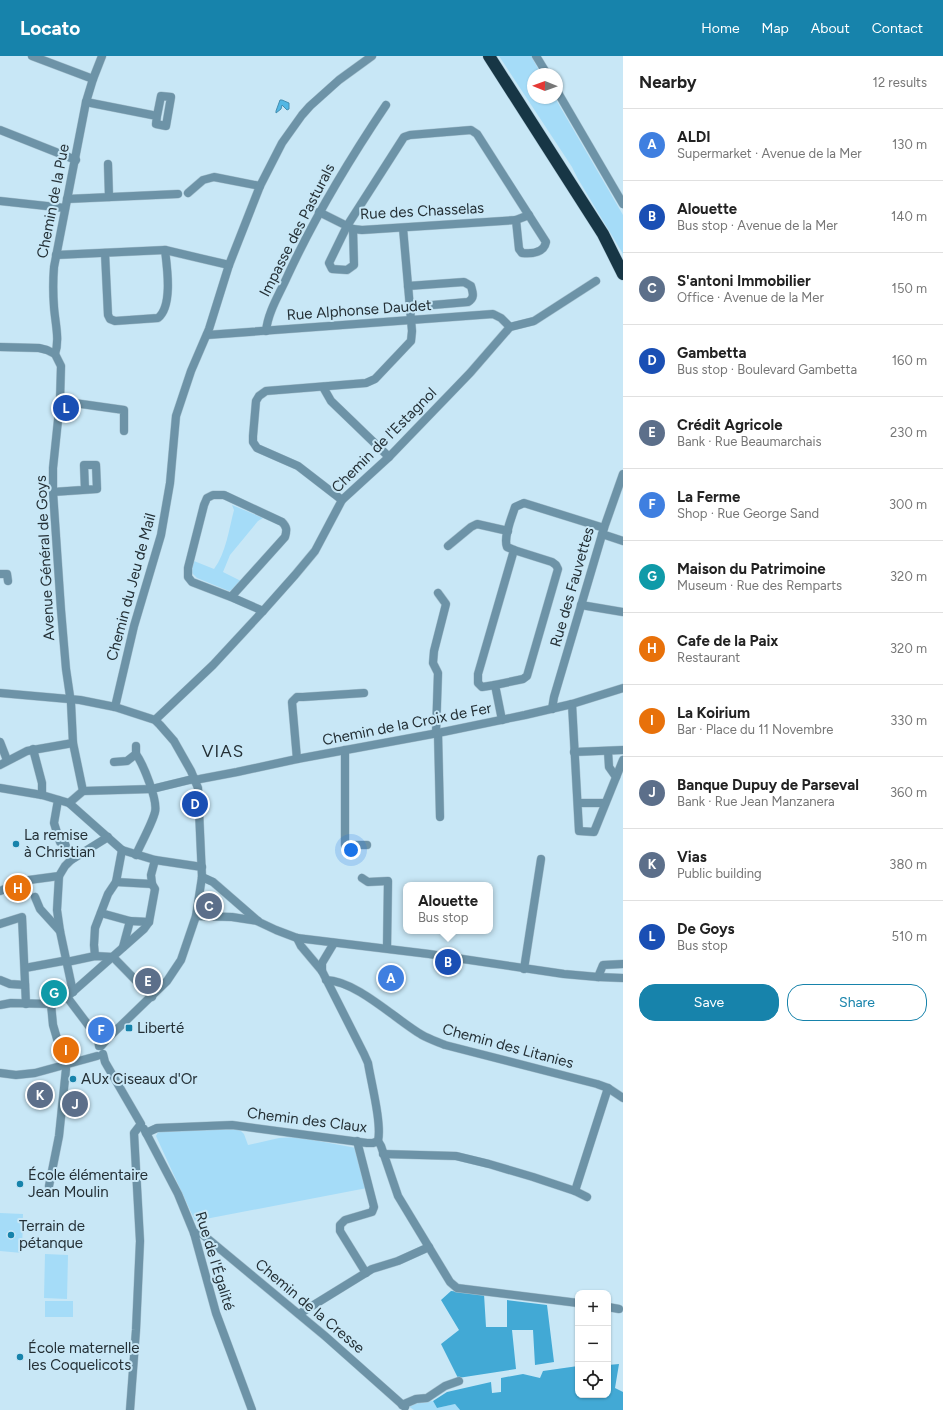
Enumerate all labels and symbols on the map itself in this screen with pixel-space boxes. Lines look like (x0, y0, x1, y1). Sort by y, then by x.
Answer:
north arrow (527, 68, 563, 104)
street label: Chemin de la Pue (33, 142, 73, 260)
street label: Impasse des Pasturals (256, 160, 338, 300)
street label: Rue des Chasselas (359, 199, 485, 223)
street label: Rue Alphonse Daudet (286, 296, 432, 324)
street label: Chemin de l'Estagnol (328, 384, 440, 496)
pin: L (53, 393, 79, 423)
street label: Avenue Général de Goys (32, 475, 58, 641)
street label: Chemin du Jeu de Mail (103, 511, 159, 663)
street label: Rue des Fauvettes (546, 525, 598, 649)
street label: Chemin de la Croix de Fer (321, 699, 493, 749)
district label: VIAS (202, 741, 244, 761)
pin: D (182, 789, 208, 819)
place label: La remise à Christian (24, 826, 95, 861)
marker: La remise à Christian (11, 839, 21, 849)
your location (341, 840, 361, 860)
pin: H (5, 873, 31, 903)
pin: C (196, 891, 222, 921)
pin: B (435, 947, 461, 977)
pin: A (378, 963, 404, 993)
pin: E (135, 966, 161, 996)
pin: G (41, 978, 67, 1008)
pin: F (88, 1015, 114, 1045)
place label: Liberté (137, 1019, 184, 1037)
street label: Chemin des Litanies (440, 1020, 576, 1072)
marker: Liberté (124, 1023, 134, 1033)
pin: I (53, 1035, 79, 1065)
place label: AUx Ciseaux d'Or (81, 1070, 197, 1088)
marker: AUx Ciseaux d'Or (68, 1074, 78, 1084)
pin: K (27, 1080, 53, 1110)
pin: J (62, 1089, 88, 1119)
street label: Chemin des Claux (246, 1104, 368, 1136)
place label: École élémentaire Jean Moulin (28, 1166, 148, 1201)
marker: École élémentaire Jean Moulin (15, 1179, 25, 1189)
street label: Rue de l'Égalité (191, 1209, 239, 1313)
place label: Terrain de pétanque (19, 1217, 85, 1252)
marker: Terrain de pétanque (6, 1230, 16, 1240)
street label: Chemin de la Cresse (252, 1255, 368, 1357)
place label: École maternelle les Coquelicots (28, 1339, 140, 1374)
marker: École maternelle les Coquelicots (15, 1352, 25, 1362)

